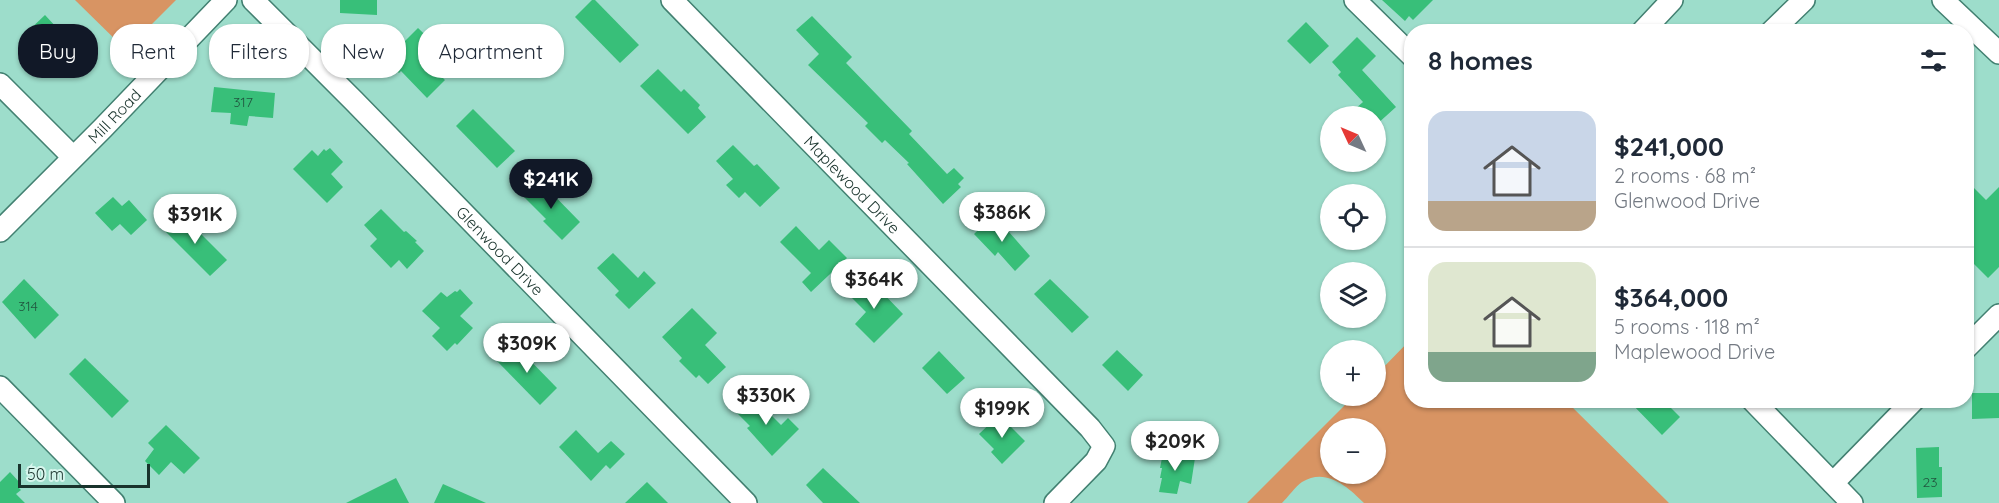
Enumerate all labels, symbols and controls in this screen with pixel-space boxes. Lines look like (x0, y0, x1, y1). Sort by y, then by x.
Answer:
chip: Buy (18, 24, 98, 78)
chip: Rent (110, 24, 197, 78)
chip: Filters (209, 24, 309, 78)
chip: New (321, 24, 406, 78)
chip: Apartment (418, 24, 564, 78)
text: 8 homes (1428, 44, 1533, 77)
icon: filters (1917, 44, 1950, 77)
street label: Mill Road (83, 85, 145, 148)
house number: 317 (233, 93, 253, 111)
north arrow (1320, 106, 1386, 172)
map controls (1320, 106, 1386, 484)
text: $241,000 (1614, 130, 1724, 163)
street label: Maplewood Drive (800, 131, 905, 238)
icon: home (1476, 135, 1548, 207)
pin: $241K (509, 159, 593, 210)
text: 2 rooms · 68 m² (1614, 163, 1756, 188)
text: $241K (523, 166, 579, 191)
button: locate (1320, 184, 1386, 250)
text: Glenwood Drive (1614, 188, 1760, 213)
pin: $386K (960, 192, 1044, 243)
pin: $391K (153, 194, 237, 245)
text: $386K (973, 199, 1031, 224)
text: $391K (168, 201, 222, 226)
street label: Glenwood Drive (452, 202, 548, 300)
pin: $364K (832, 259, 916, 310)
button: layers (1320, 262, 1386, 328)
text: $364K (845, 266, 903, 291)
text: $364,000 (1614, 281, 1728, 314)
icon: home (1476, 286, 1548, 358)
house number: 314 (18, 297, 38, 315)
text: 5 rooms · 118 m² (1614, 314, 1760, 339)
pin: $309K (485, 323, 569, 374)
text: $309K (497, 330, 557, 355)
text: Maplewood Drive (1614, 339, 1775, 364)
button: + (1320, 340, 1386, 406)
pin: $330K (724, 375, 808, 426)
text: $330K (737, 382, 795, 407)
pin: $199K (960, 388, 1044, 439)
text: $199K (974, 395, 1030, 420)
button: − (1320, 418, 1386, 484)
pin: $209K (1133, 421, 1217, 472)
text: $209K (1145, 428, 1205, 453)
scale bar (18, 461, 150, 488)
text: 50 m (27, 464, 64, 484)
house number: 23 (1922, 473, 1938, 491)

